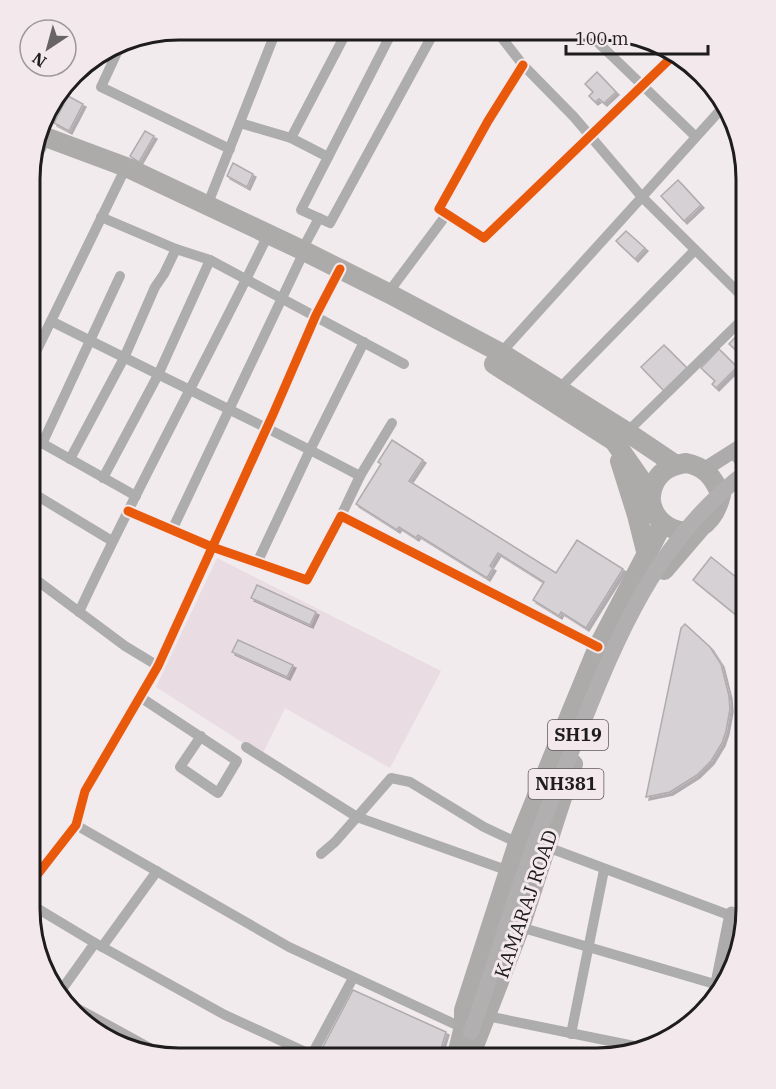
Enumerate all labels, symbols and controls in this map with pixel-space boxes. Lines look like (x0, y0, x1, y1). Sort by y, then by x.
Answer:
north arrow (18, 18, 78, 78)
scale bar (566, 18, 708, 56)
text: 100 m (575, 27, 629, 50)
text: N (28, 48, 50, 72)
road number: SH19 (548, 720, 608, 750)
road number: NH381 (528, 769, 604, 799)
street label: KAMARAJ ROAD (487, 826, 564, 982)

